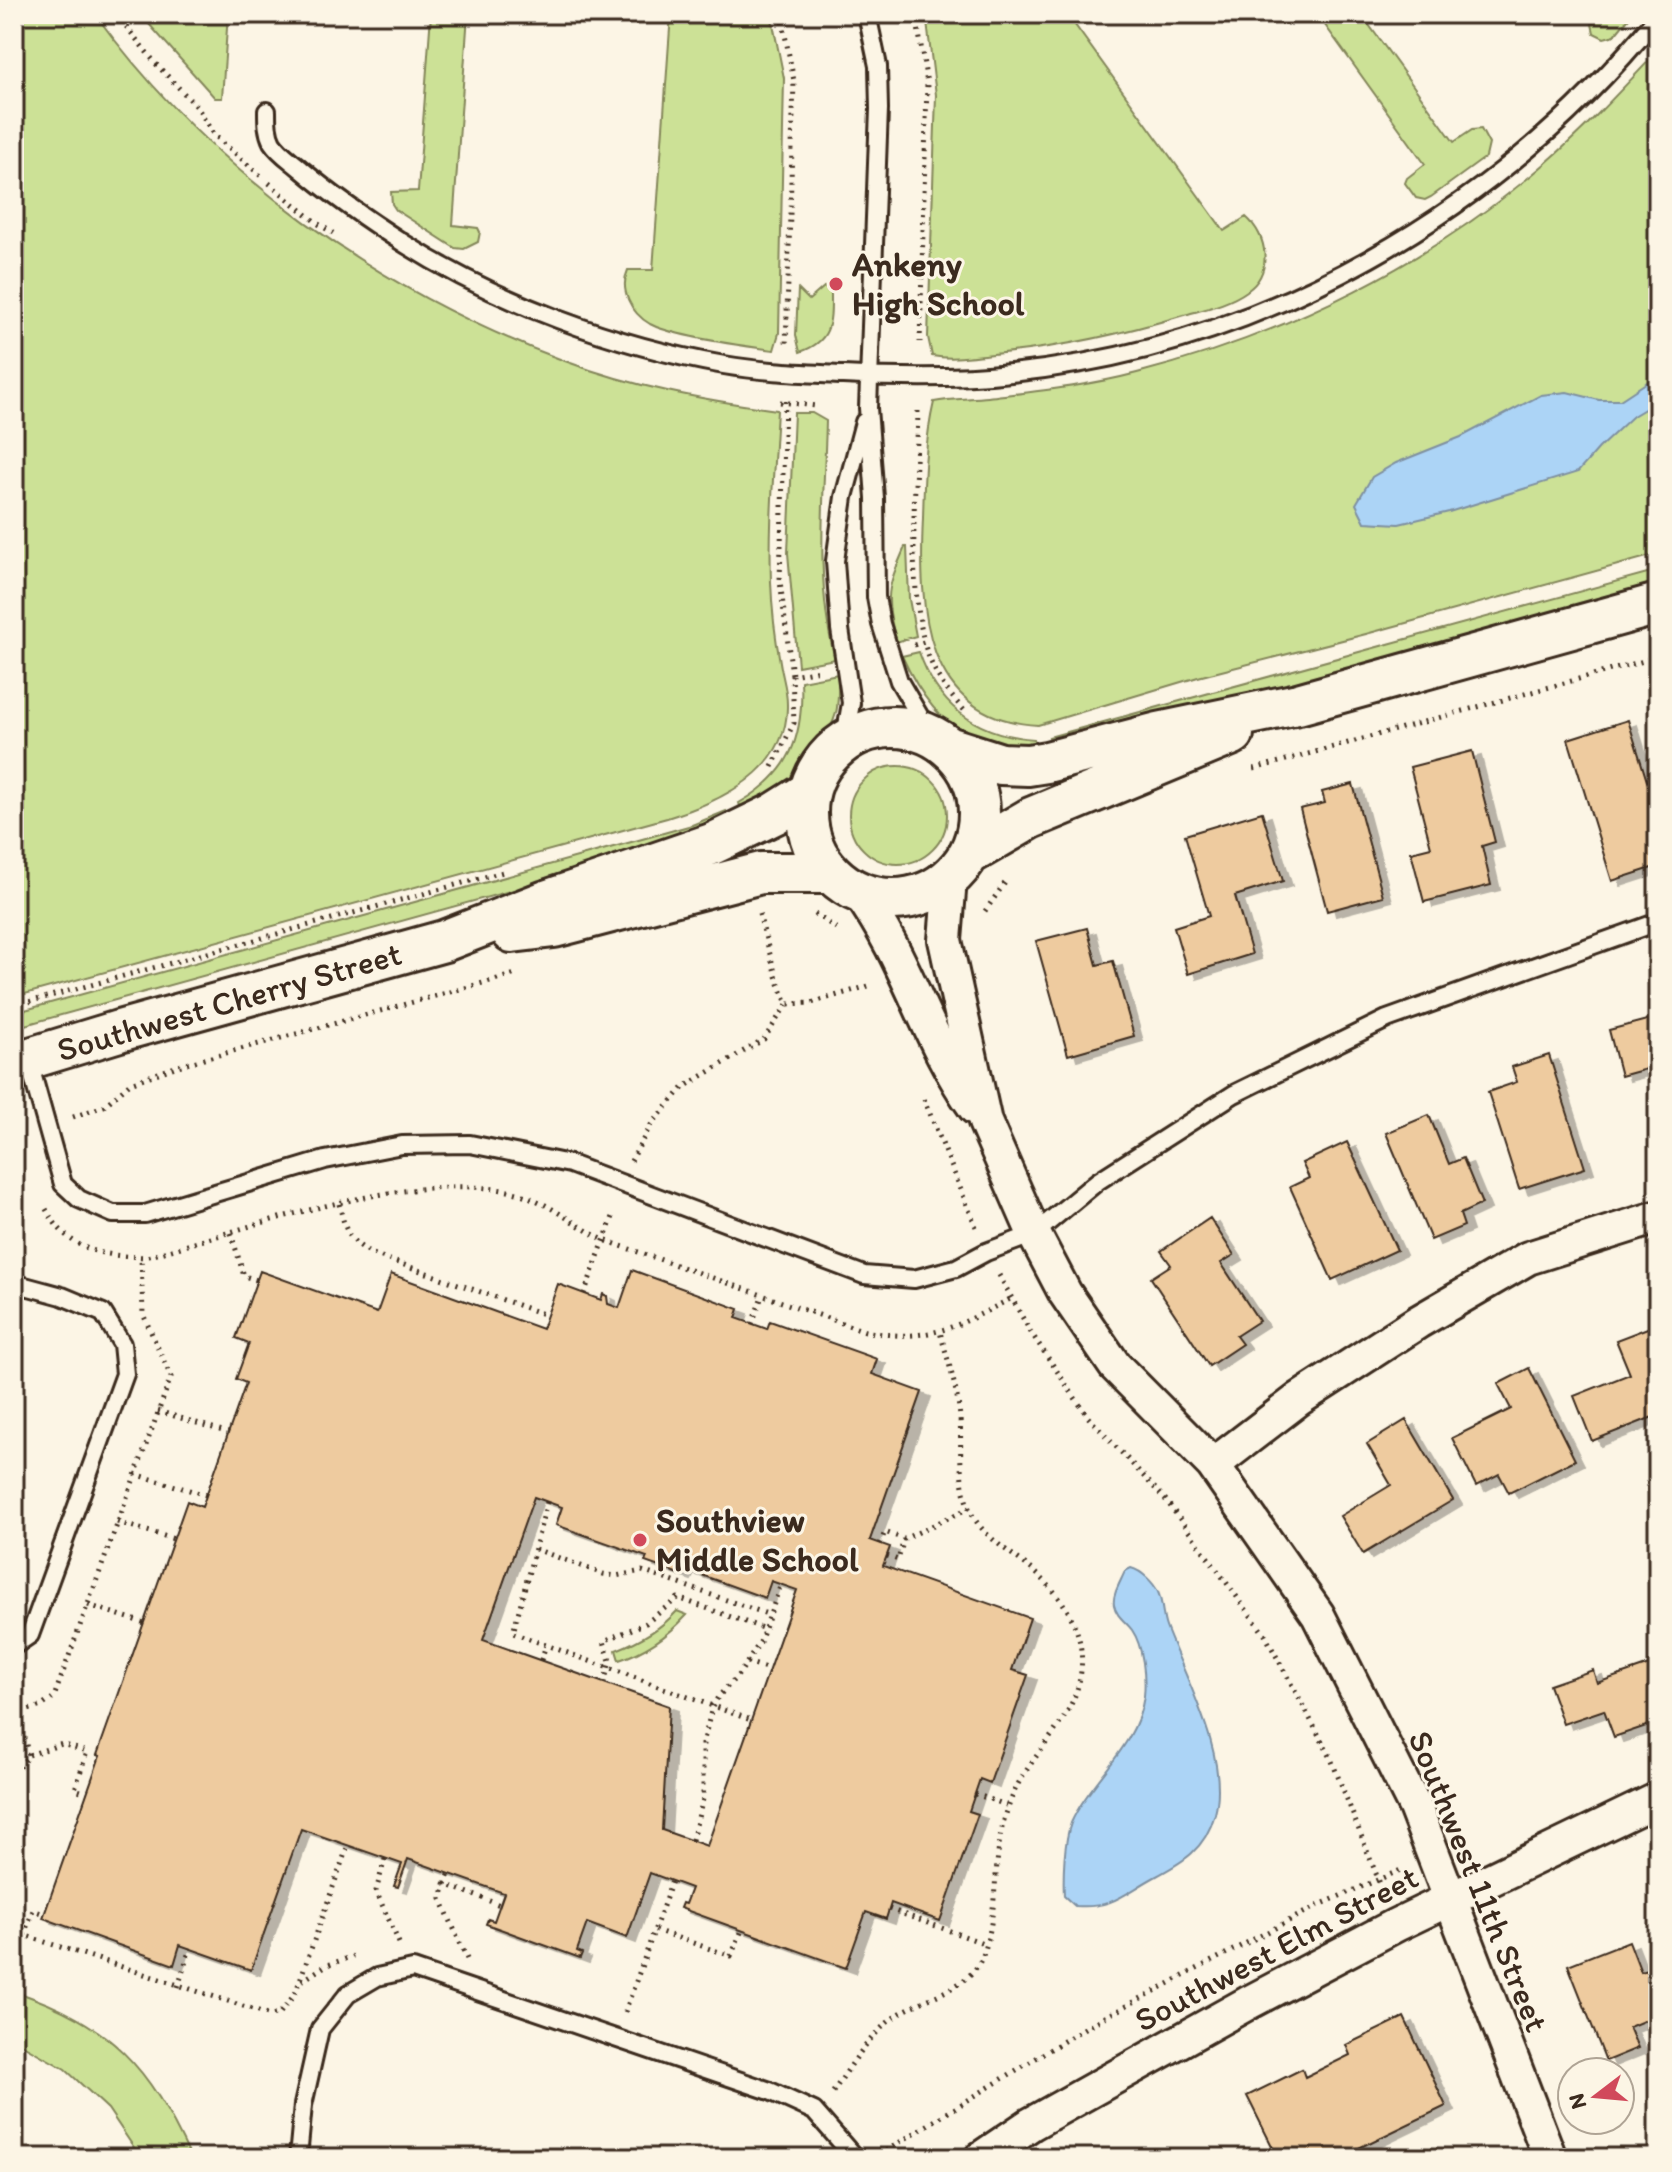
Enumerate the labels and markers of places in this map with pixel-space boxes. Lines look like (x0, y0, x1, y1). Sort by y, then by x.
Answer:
place label: Ankeny High School (852, 244, 1025, 324)
marker: Ankeny High School (827, 275, 845, 293)
place label: Southview Middle School (656, 1500, 859, 1580)
marker: Southview Middle School (631, 1531, 649, 1549)

